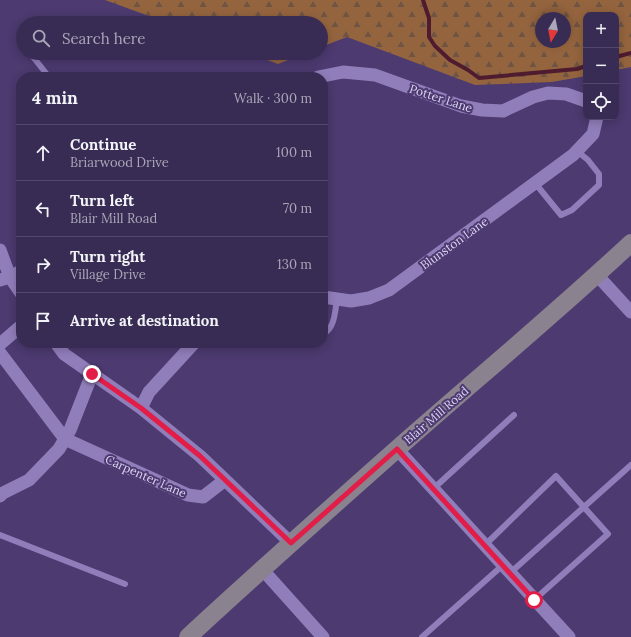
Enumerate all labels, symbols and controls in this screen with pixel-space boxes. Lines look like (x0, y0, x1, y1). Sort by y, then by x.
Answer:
north arrow (535, 12, 571, 48)
map controls (583, 12, 619, 120)
button: + (583, 12, 619, 48)
search box (16, 16, 328, 60)
icon: search (30, 27, 52, 49)
text: Search here (62, 29, 145, 48)
button: − (583, 48, 619, 84)
street label: Potter Lane (407, 81, 475, 115)
button: locate (583, 84, 619, 120)
text: 4 min (32, 87, 78, 109)
text: Walk · 300 m (234, 90, 312, 107)
text: Continue (70, 135, 136, 154)
icon: ahead (32, 142, 54, 164)
text: 100 m (276, 144, 312, 161)
text: Briarwood Drive (70, 154, 169, 171)
text: Turn left (70, 191, 134, 210)
icon: left (32, 198, 54, 220)
text: 70 m (283, 200, 312, 217)
text: Blair Mill Road (70, 210, 157, 227)
street label: Blunston Lane (417, 213, 491, 273)
text: Turn right (70, 247, 146, 266)
icon: right (32, 254, 54, 276)
text: 130 m (277, 256, 312, 273)
text: Village Drive (70, 266, 146, 283)
icon: arrive (32, 310, 54, 332)
text: Arrive at destination (70, 311, 219, 330)
route end (83, 365, 101, 383)
street label: Blair Mill Road (401, 383, 471, 447)
street label: Carpenter Lane (103, 451, 189, 501)
route start (525, 591, 543, 609)

